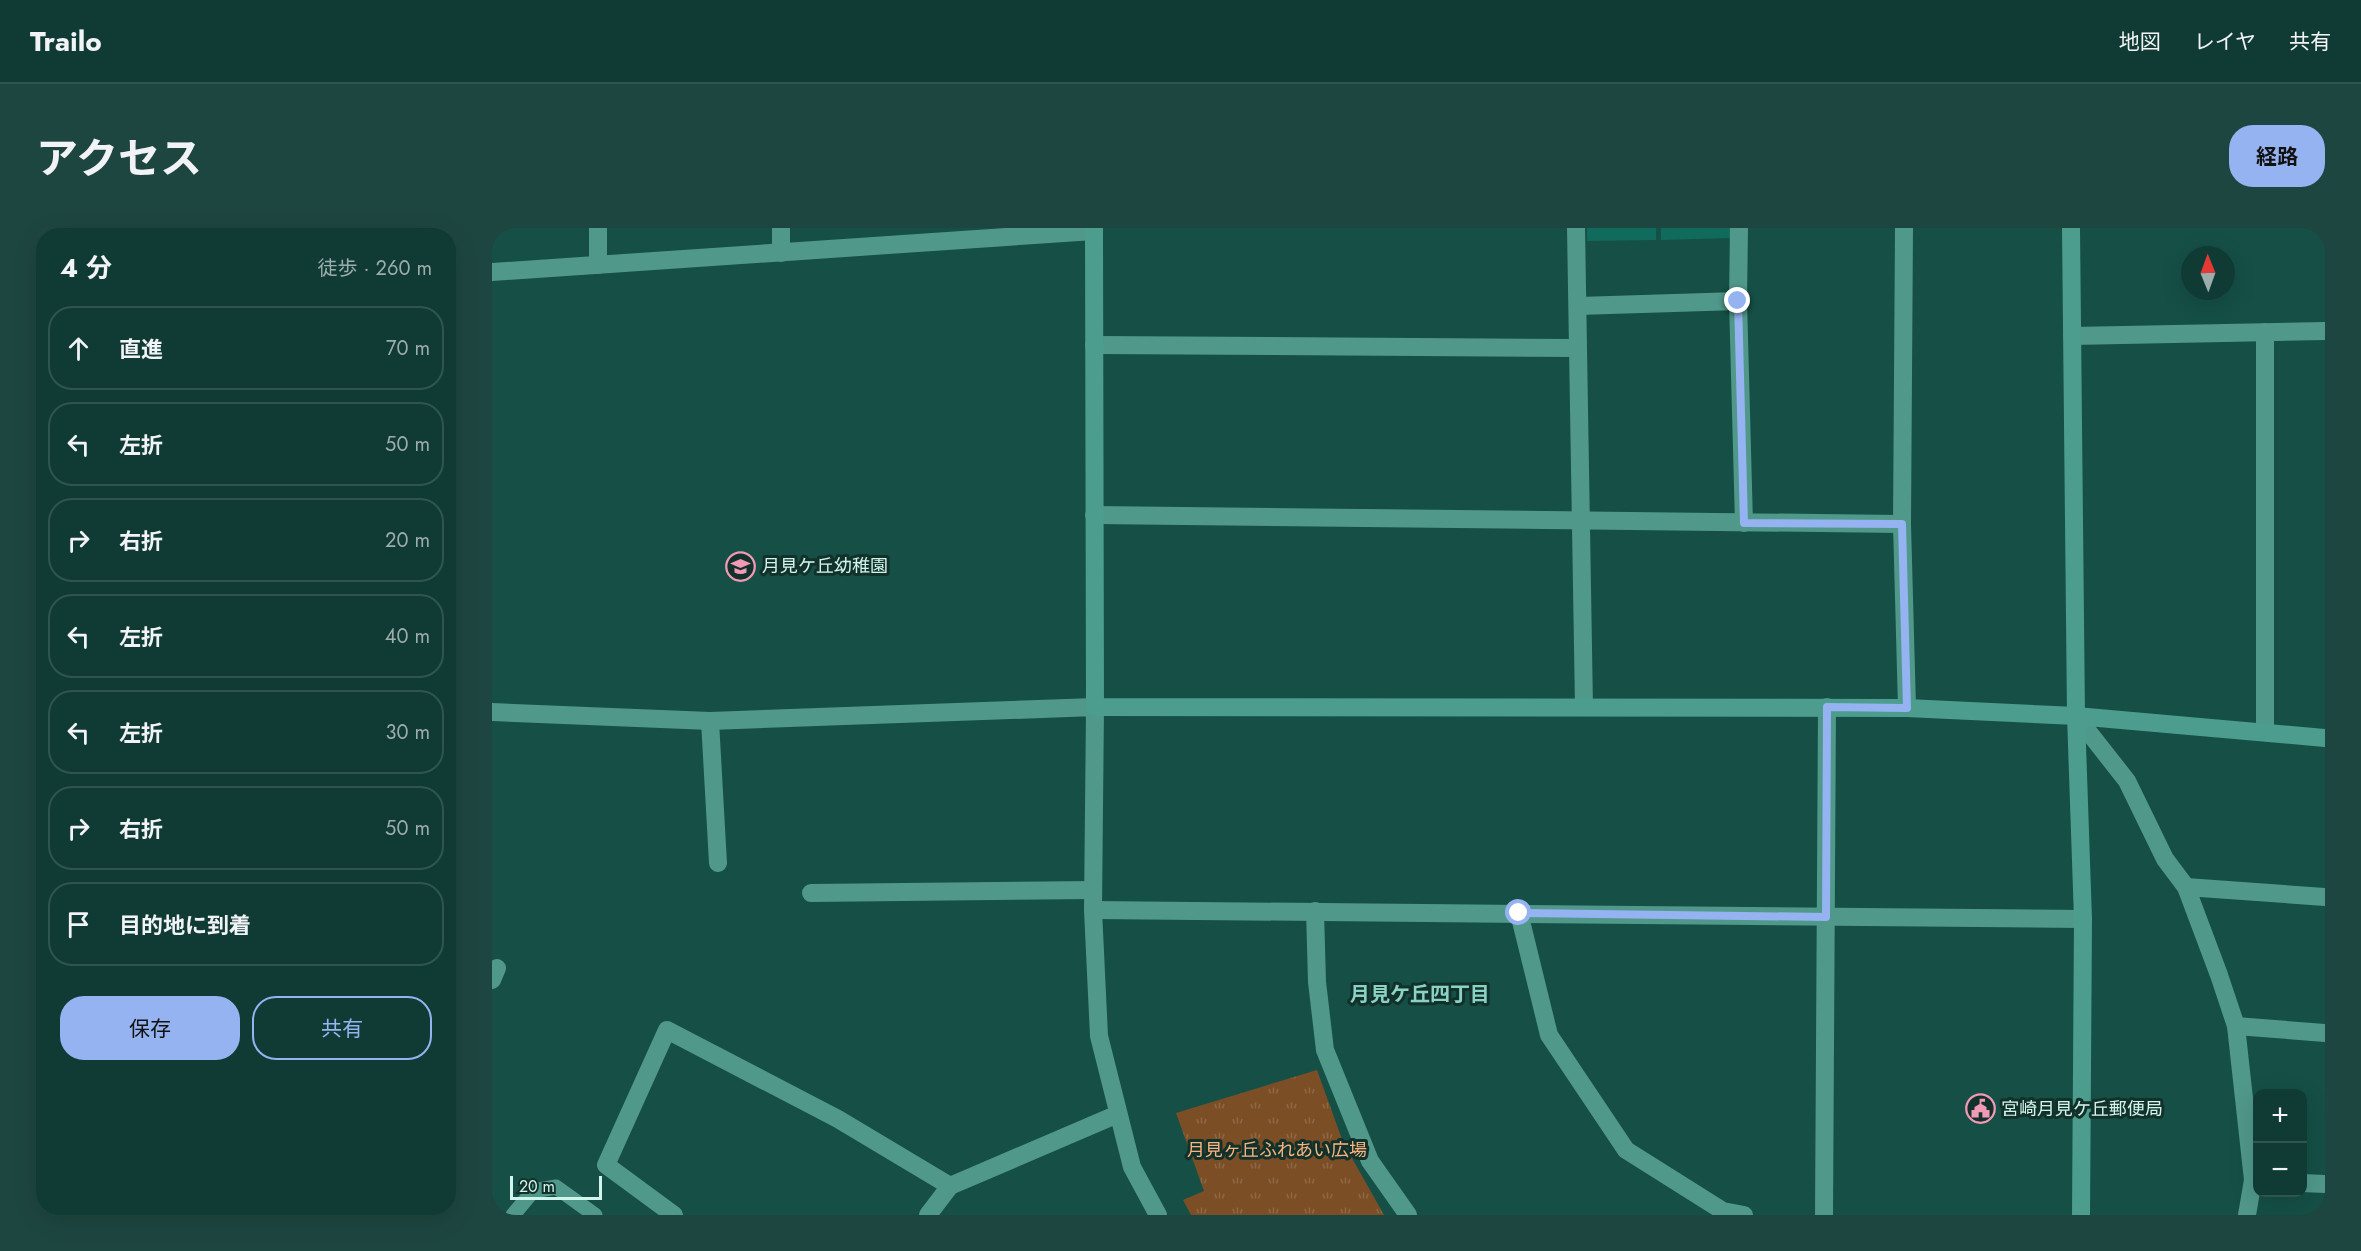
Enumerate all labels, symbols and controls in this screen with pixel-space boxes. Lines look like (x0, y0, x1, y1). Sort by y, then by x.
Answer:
text: Trailo (30, 21, 102, 62)
text: 地図 (2119, 27, 2161, 57)
text: レイヤ (2194, 27, 2256, 57)
text: 共有 (2289, 27, 2331, 57)
button: 経路 (2229, 125, 2325, 187)
text: アクセス (36, 128, 202, 189)
north arrow (2181, 246, 2235, 300)
text: 4 分 (60, 249, 112, 287)
text: 徒歩 · 260 m (318, 254, 432, 283)
route end (1724, 287, 1750, 313)
icon: ahead (62, 332, 95, 365)
text: 直進 (119, 333, 163, 365)
text: 70 m (386, 334, 430, 363)
icon: left (62, 428, 95, 461)
text: 左折 (119, 429, 163, 461)
text: 50 m (385, 430, 430, 459)
icon: right (62, 524, 95, 557)
text: 右折 (119, 525, 163, 557)
text: 20 m (385, 526, 430, 555)
school or university icon: 月見ケ丘幼稚園 (725, 550, 757, 582)
place label: 月見ケ丘幼稚園 (762, 553, 888, 579)
icon: left (62, 620, 95, 653)
text: 左折 (119, 621, 163, 653)
text: 40 m (385, 622, 430, 651)
icon: left (62, 716, 95, 749)
text: 左折 (119, 717, 163, 749)
text: 30 m (385, 718, 430, 747)
icon: right (62, 812, 95, 845)
text: 右折 (119, 813, 163, 845)
text: 50 m (385, 814, 430, 843)
route start (1505, 899, 1531, 925)
icon: arrive (62, 908, 95, 941)
text: 目的地に到着 (119, 909, 251, 941)
district label: 月見ケ丘四丁目 (1350, 980, 1490, 1009)
button: 保存 (60, 996, 240, 1060)
button: 共有 (252, 996, 432, 1060)
map controls (2253, 1089, 2307, 1197)
button: + (2253, 1089, 2307, 1143)
public building icon: 宮崎月見ケ丘郵便局 (1964, 1093, 1996, 1125)
place label: 宮崎月見ケ丘郵便局 (2001, 1096, 2163, 1122)
park label: 月見ヶ丘ふれあい広場 (1187, 1137, 1367, 1163)
button: − (2253, 1143, 2307, 1197)
scale bar (510, 1173, 602, 1200)
text: 20 m (519, 1175, 555, 1198)

